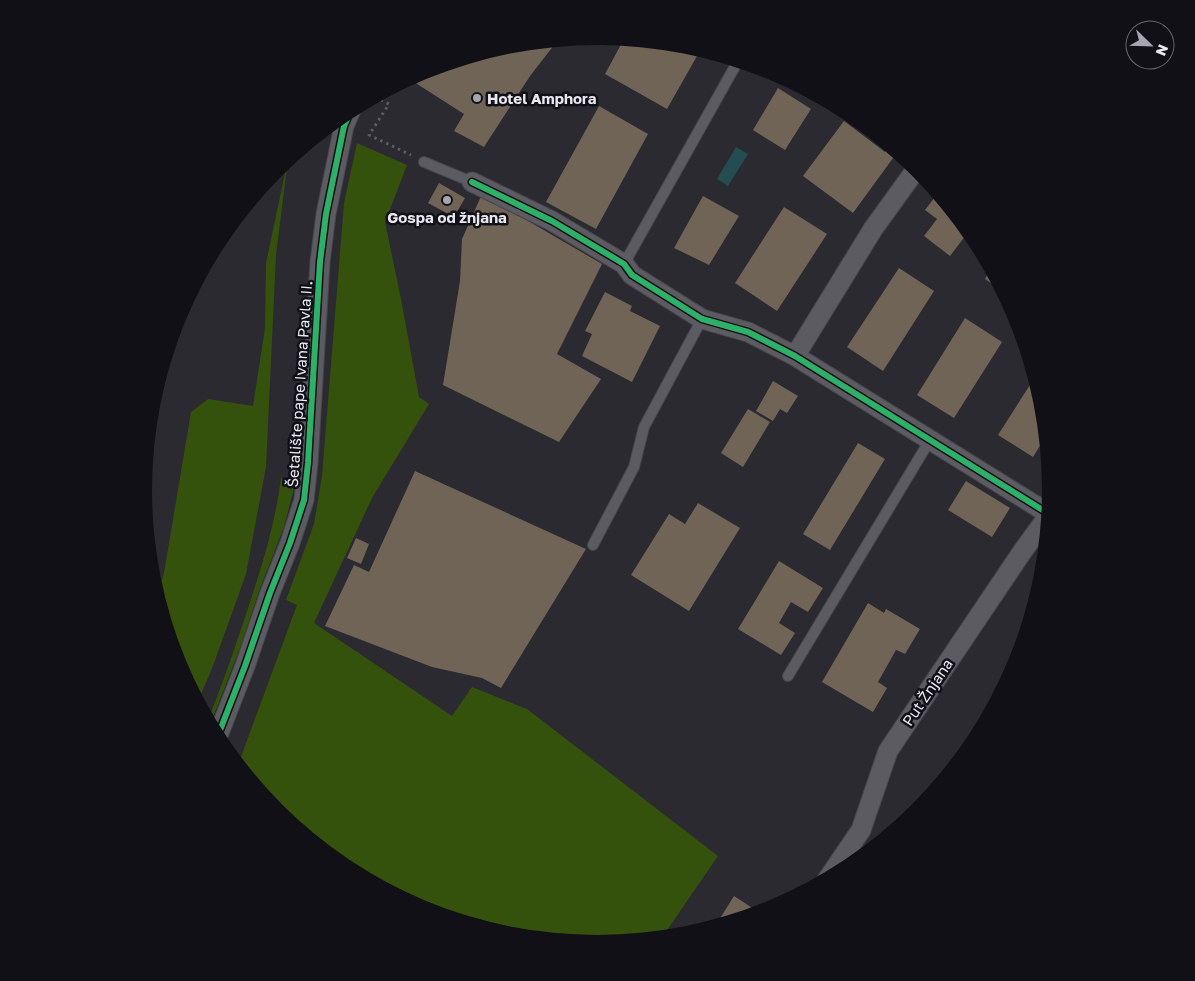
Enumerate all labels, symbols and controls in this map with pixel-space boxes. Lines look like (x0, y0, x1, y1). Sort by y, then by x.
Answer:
north arrow (1125, 20, 1175, 70)
text: N (1153, 42, 1172, 58)
place label: Hotel Amphora (487, 89, 597, 107)
marker: Hotel Amphora (471, 92, 483, 104)
marker: Gospa od žnjana (441, 194, 453, 206)
place label: Gospa od žnjana (387, 208, 507, 226)
street label: Šetalište pape Ivana Pavla II. (283, 280, 315, 488)
street label: Put Žnjana (898, 655, 956, 729)

